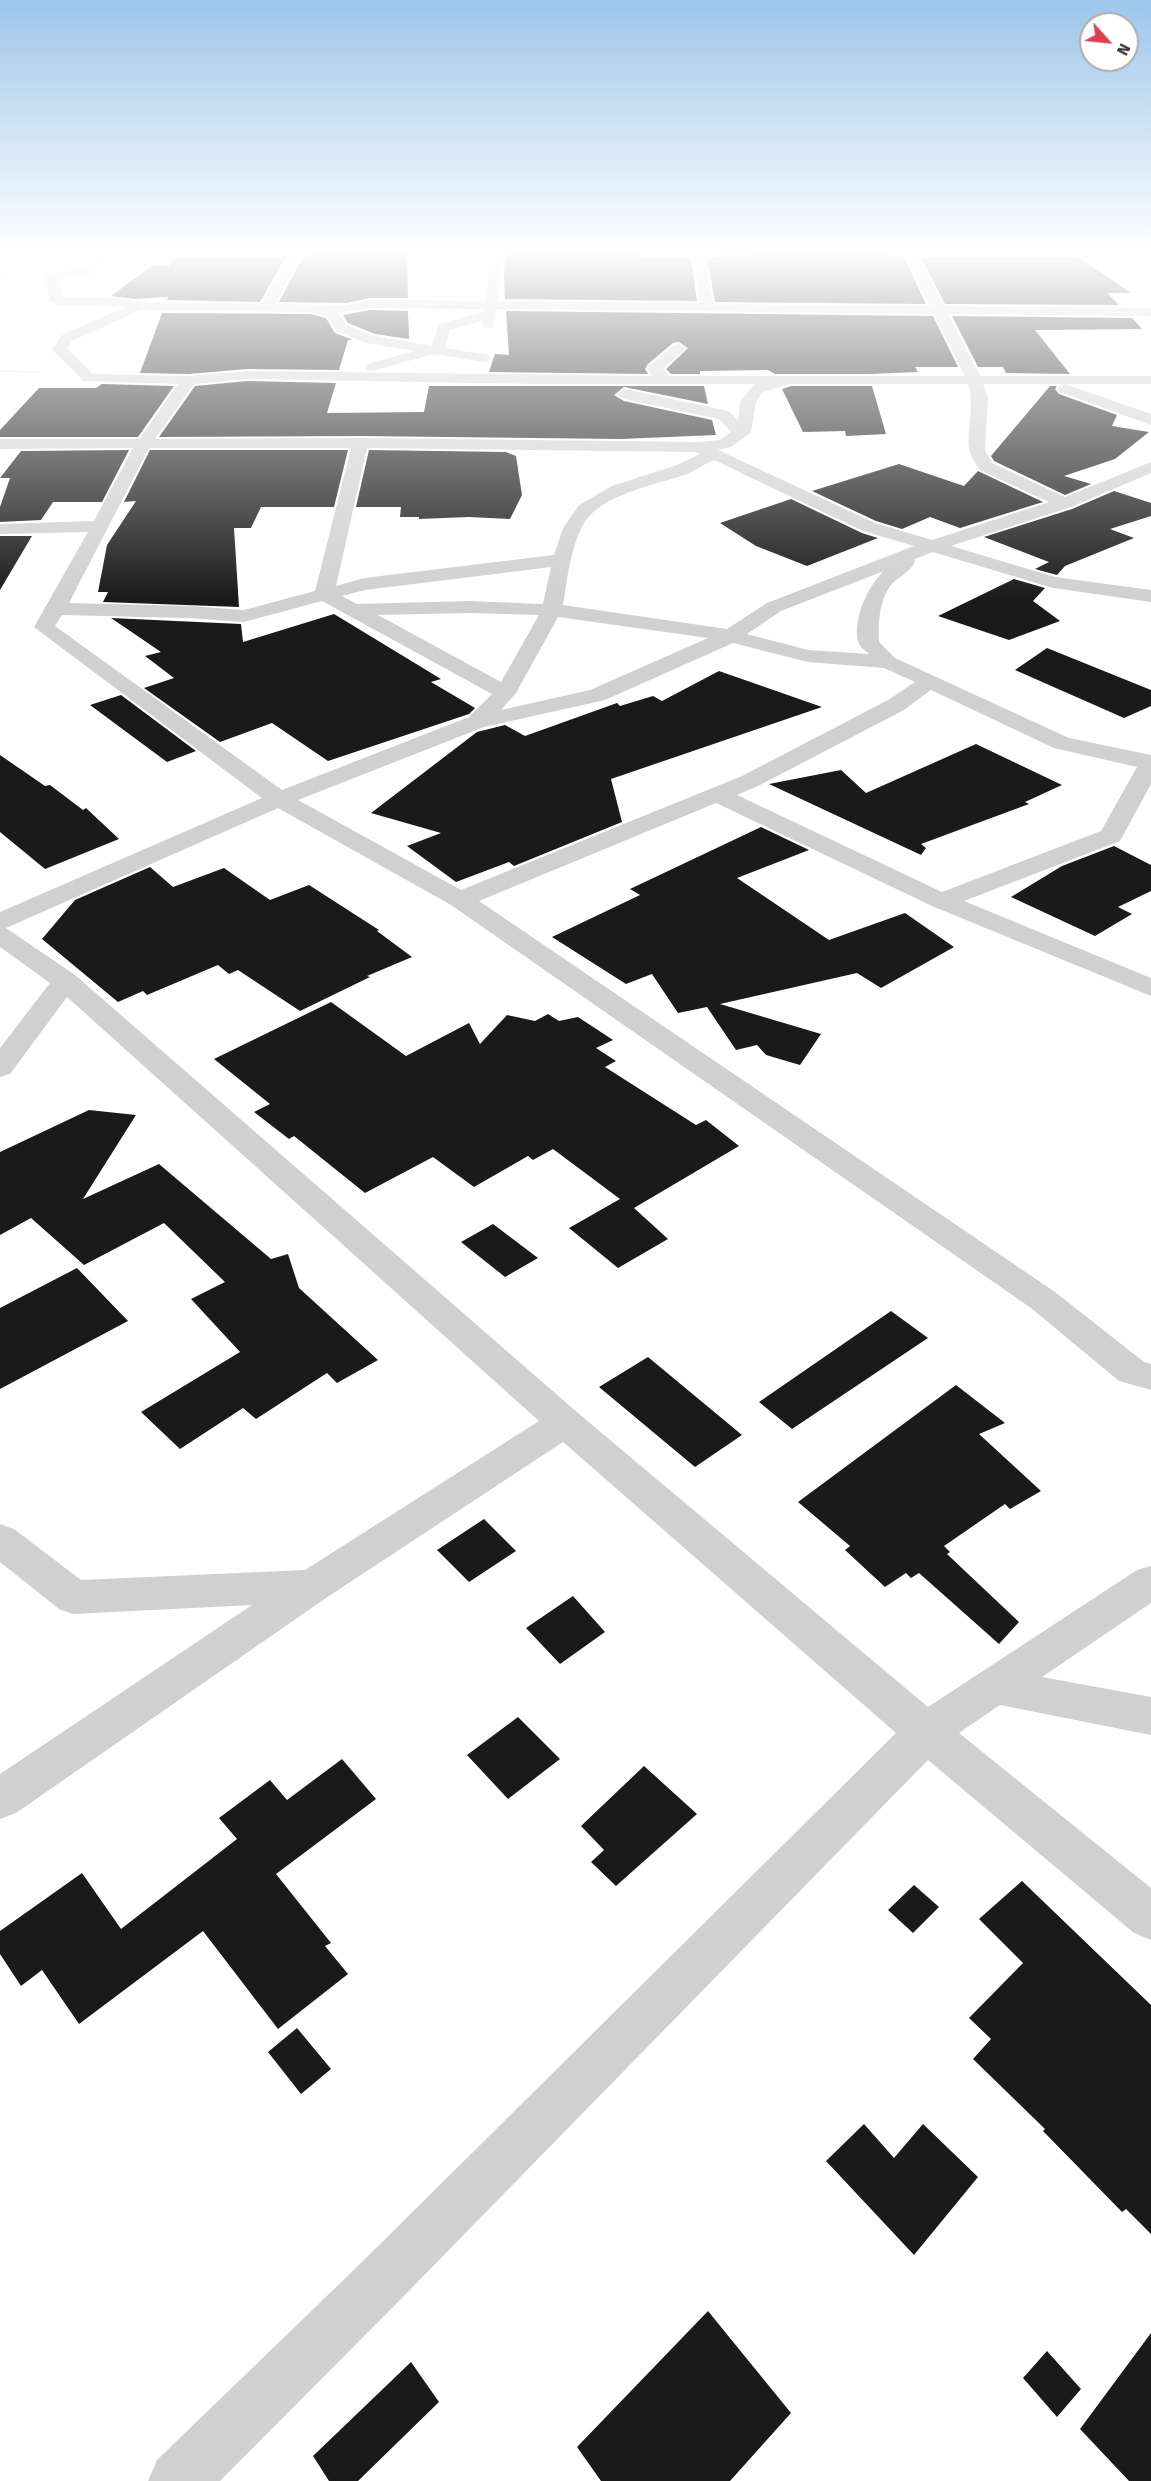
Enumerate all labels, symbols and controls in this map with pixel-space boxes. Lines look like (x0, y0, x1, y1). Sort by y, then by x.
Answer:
north arrow (1079, 12, 1139, 72)
text: N (1113, 40, 1135, 59)

